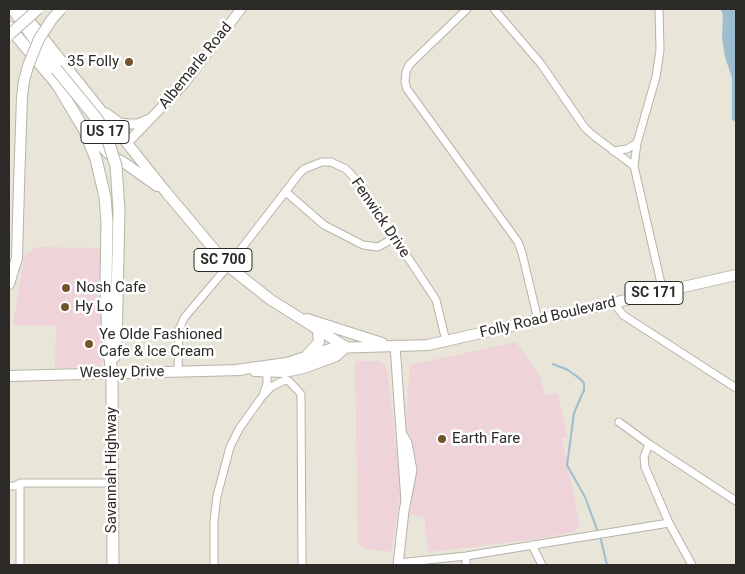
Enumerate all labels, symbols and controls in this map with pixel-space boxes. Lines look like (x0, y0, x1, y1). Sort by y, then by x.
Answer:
street label: Albemarle Road (156, 19, 236, 113)
place label: 35 Folly (67, 53, 119, 71)
marker: 35 Folly (123, 56, 135, 68)
road number: US 17 (81, 120, 129, 144)
street label: Fenwick Drive (347, 175, 413, 261)
road number: SC 700 (194, 248, 252, 272)
place label: Nosh Cafe (76, 279, 146, 297)
marker: Nosh Cafe (60, 282, 72, 294)
road number: SC 171 (625, 282, 683, 304)
street label: Folly Road Boulevard (478, 294, 618, 342)
place label: Hy Lo (75, 298, 113, 316)
marker: Hy Lo (59, 301, 71, 313)
place label: Ye Olde Fashioned Cafe & Ice Cream (99, 326, 222, 361)
marker: Ye Olde Fashioned Cafe & Ice Cream (83, 338, 95, 350)
street label: Wesley Drive (79, 363, 165, 383)
street label: Savannah Highway (103, 407, 121, 533)
place label: Earth Fare (452, 430, 520, 448)
marker: Earth Fare (436, 433, 448, 445)

